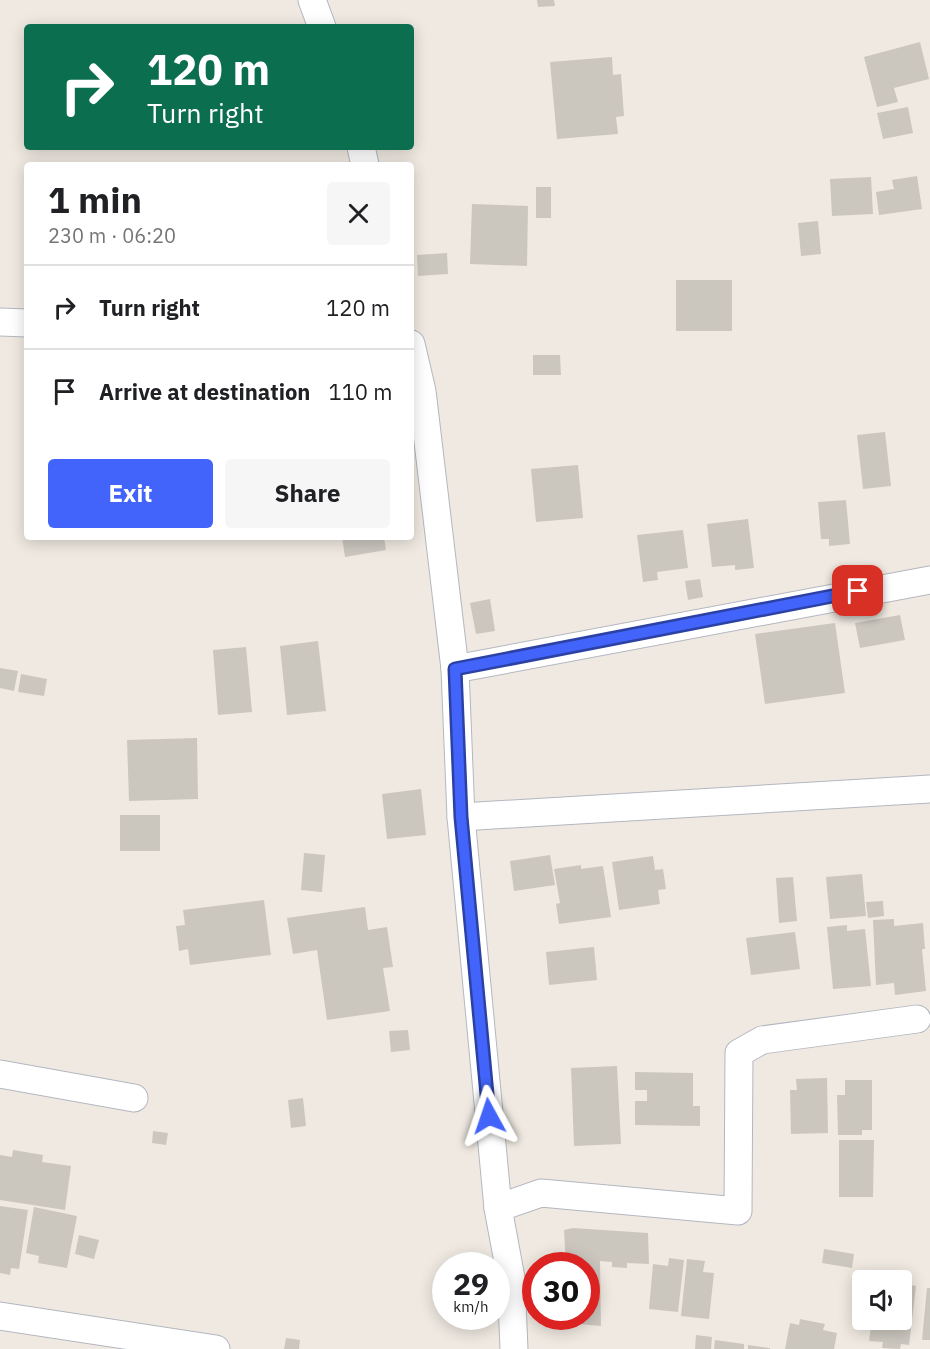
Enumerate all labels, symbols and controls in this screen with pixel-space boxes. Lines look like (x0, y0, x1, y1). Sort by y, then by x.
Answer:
text: 120 m (147, 42, 270, 97)
icon: right (48, 48, 126, 126)
text: Turn right (147, 95, 264, 130)
text: 1 min (48, 176, 142, 223)
button: close (327, 182, 390, 245)
text: 230 m · 06:20 (48, 222, 176, 249)
icon: right (48, 291, 81, 324)
text: Turn right (99, 293, 200, 322)
text: 120 m (326, 293, 390, 322)
icon: arrive (48, 375, 81, 408)
text: Arrive at destination (99, 377, 310, 406)
text: 110 m (328, 377, 392, 406)
button: Exit (48, 459, 213, 528)
button: Share (225, 459, 390, 528)
pin (832, 565, 883, 616)
icon: arrive (841, 574, 874, 607)
position arrow (457, 1084, 521, 1148)
speed limit sign: 30 (522, 1252, 600, 1330)
text: 29 (453, 1264, 489, 1303)
map controls (852, 1270, 912, 1330)
button: sound (852, 1270, 912, 1330)
text: km/h (453, 1297, 489, 1316)

